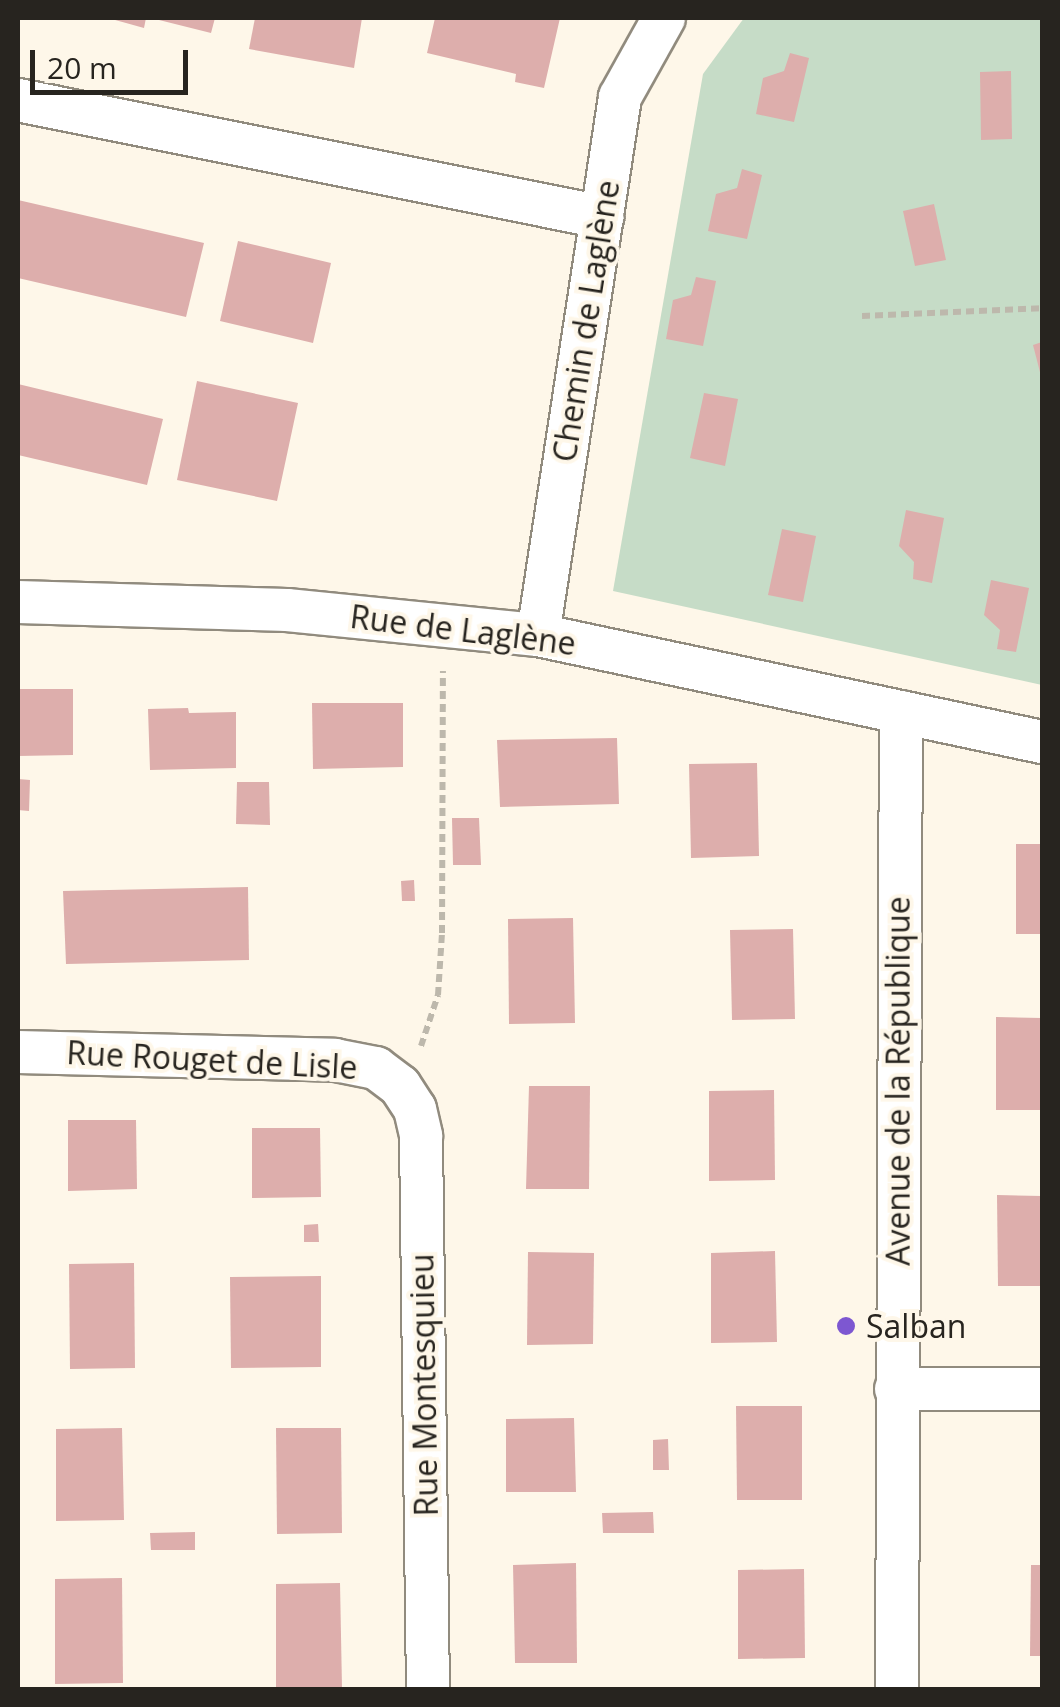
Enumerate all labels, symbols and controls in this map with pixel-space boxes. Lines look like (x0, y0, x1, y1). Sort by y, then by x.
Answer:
scale bar (35, 30, 192, 92)
text: 20 m (47, 47, 117, 88)
street label: Chemin de Laglène (545, 177, 627, 465)
street label: Rue de Laglène (348, 597, 578, 663)
street label: Avenue de la République (879, 896, 917, 1266)
street label: Rue Rouget de Lisle (66, 1033, 358, 1087)
street label: Rue Montesquieu (403, 1253, 445, 1517)
place label: Salban (866, 1307, 966, 1345)
marker: Salban (835, 1315, 857, 1337)

